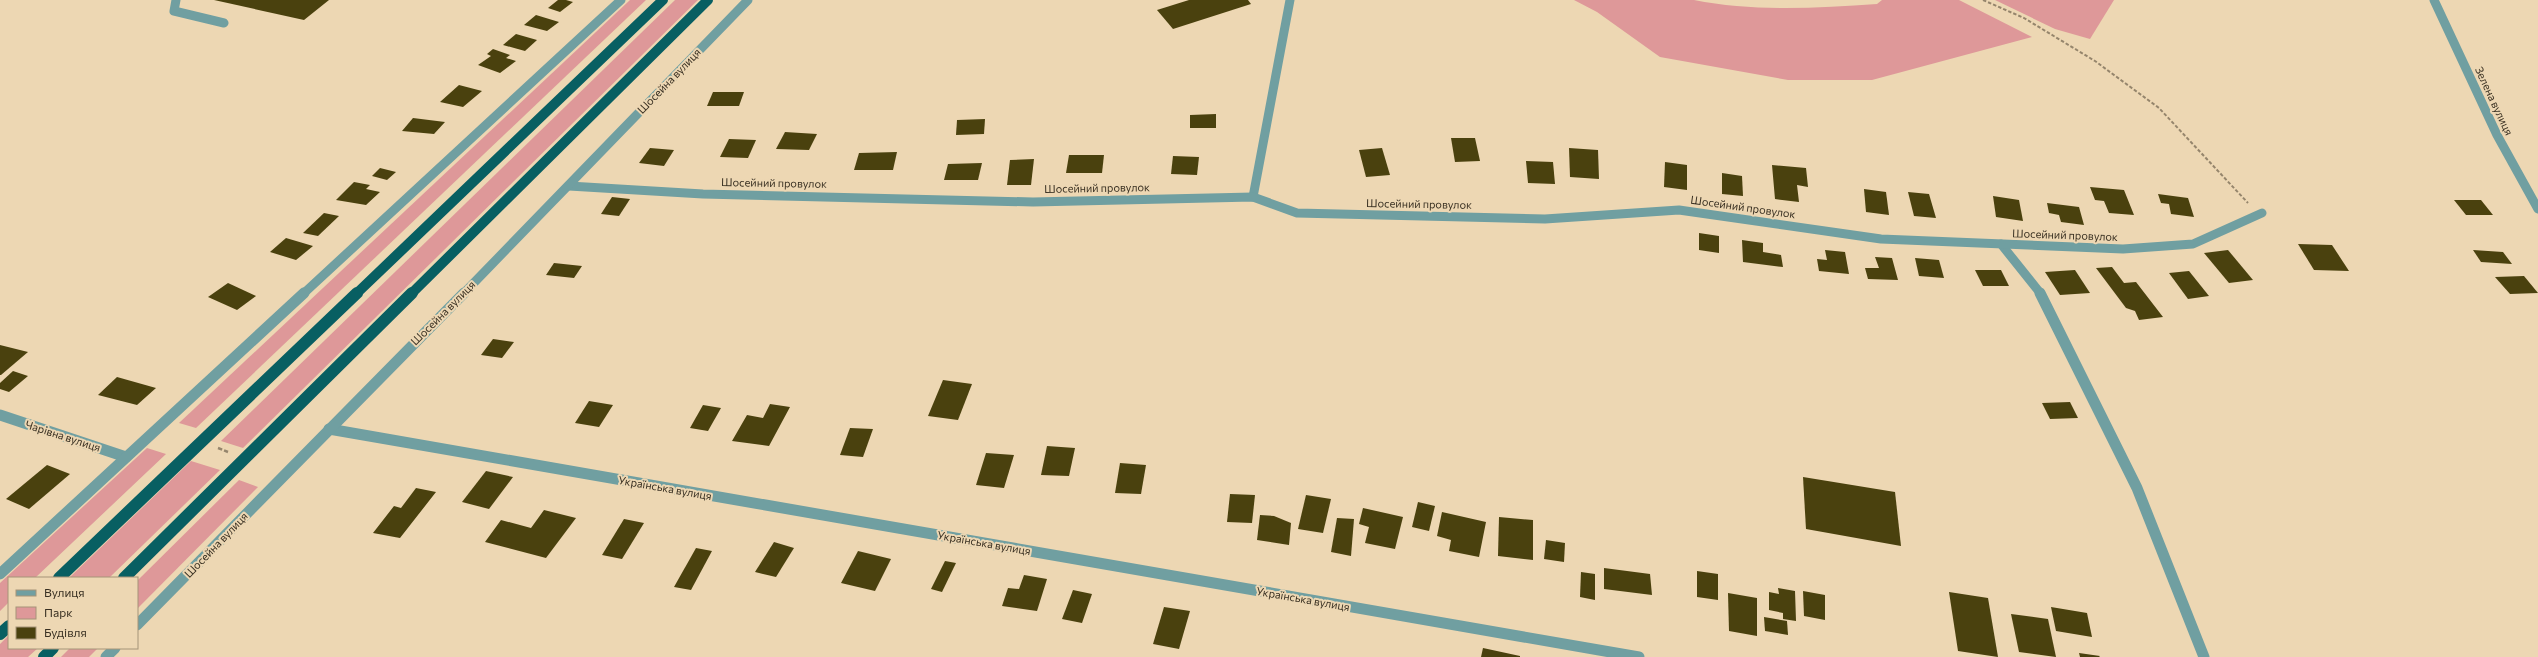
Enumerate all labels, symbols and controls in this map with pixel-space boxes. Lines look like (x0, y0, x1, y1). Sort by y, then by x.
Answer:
street label: Шосейна вулиця (634, 45, 703, 116)
street label: Зелена вулиця (2473, 64, 2516, 137)
street label: Шосейний провулок (721, 175, 827, 190)
street label: Шосейний провулок (1044, 180, 1150, 195)
street label: Шосейний провулок (1690, 193, 1796, 220)
street label: Шосейний провулок (1366, 196, 1472, 211)
street label: Шосейний провулок (2012, 226, 2118, 243)
street label: Шосейна вулиця (408, 278, 478, 348)
street label: Чарівна вулиця (24, 417, 102, 454)
street label: Українська вулиця (617, 473, 713, 502)
street label: Шосейна вулиця (181, 509, 250, 580)
street label: Українська вулиця (936, 528, 1032, 557)
legend (8, 577, 138, 649)
street label: Українська вулиця (1255, 584, 1351, 613)
text: Вулиця (44, 585, 85, 599)
text: Парк (44, 605, 73, 619)
text: Будівля (44, 625, 87, 639)

